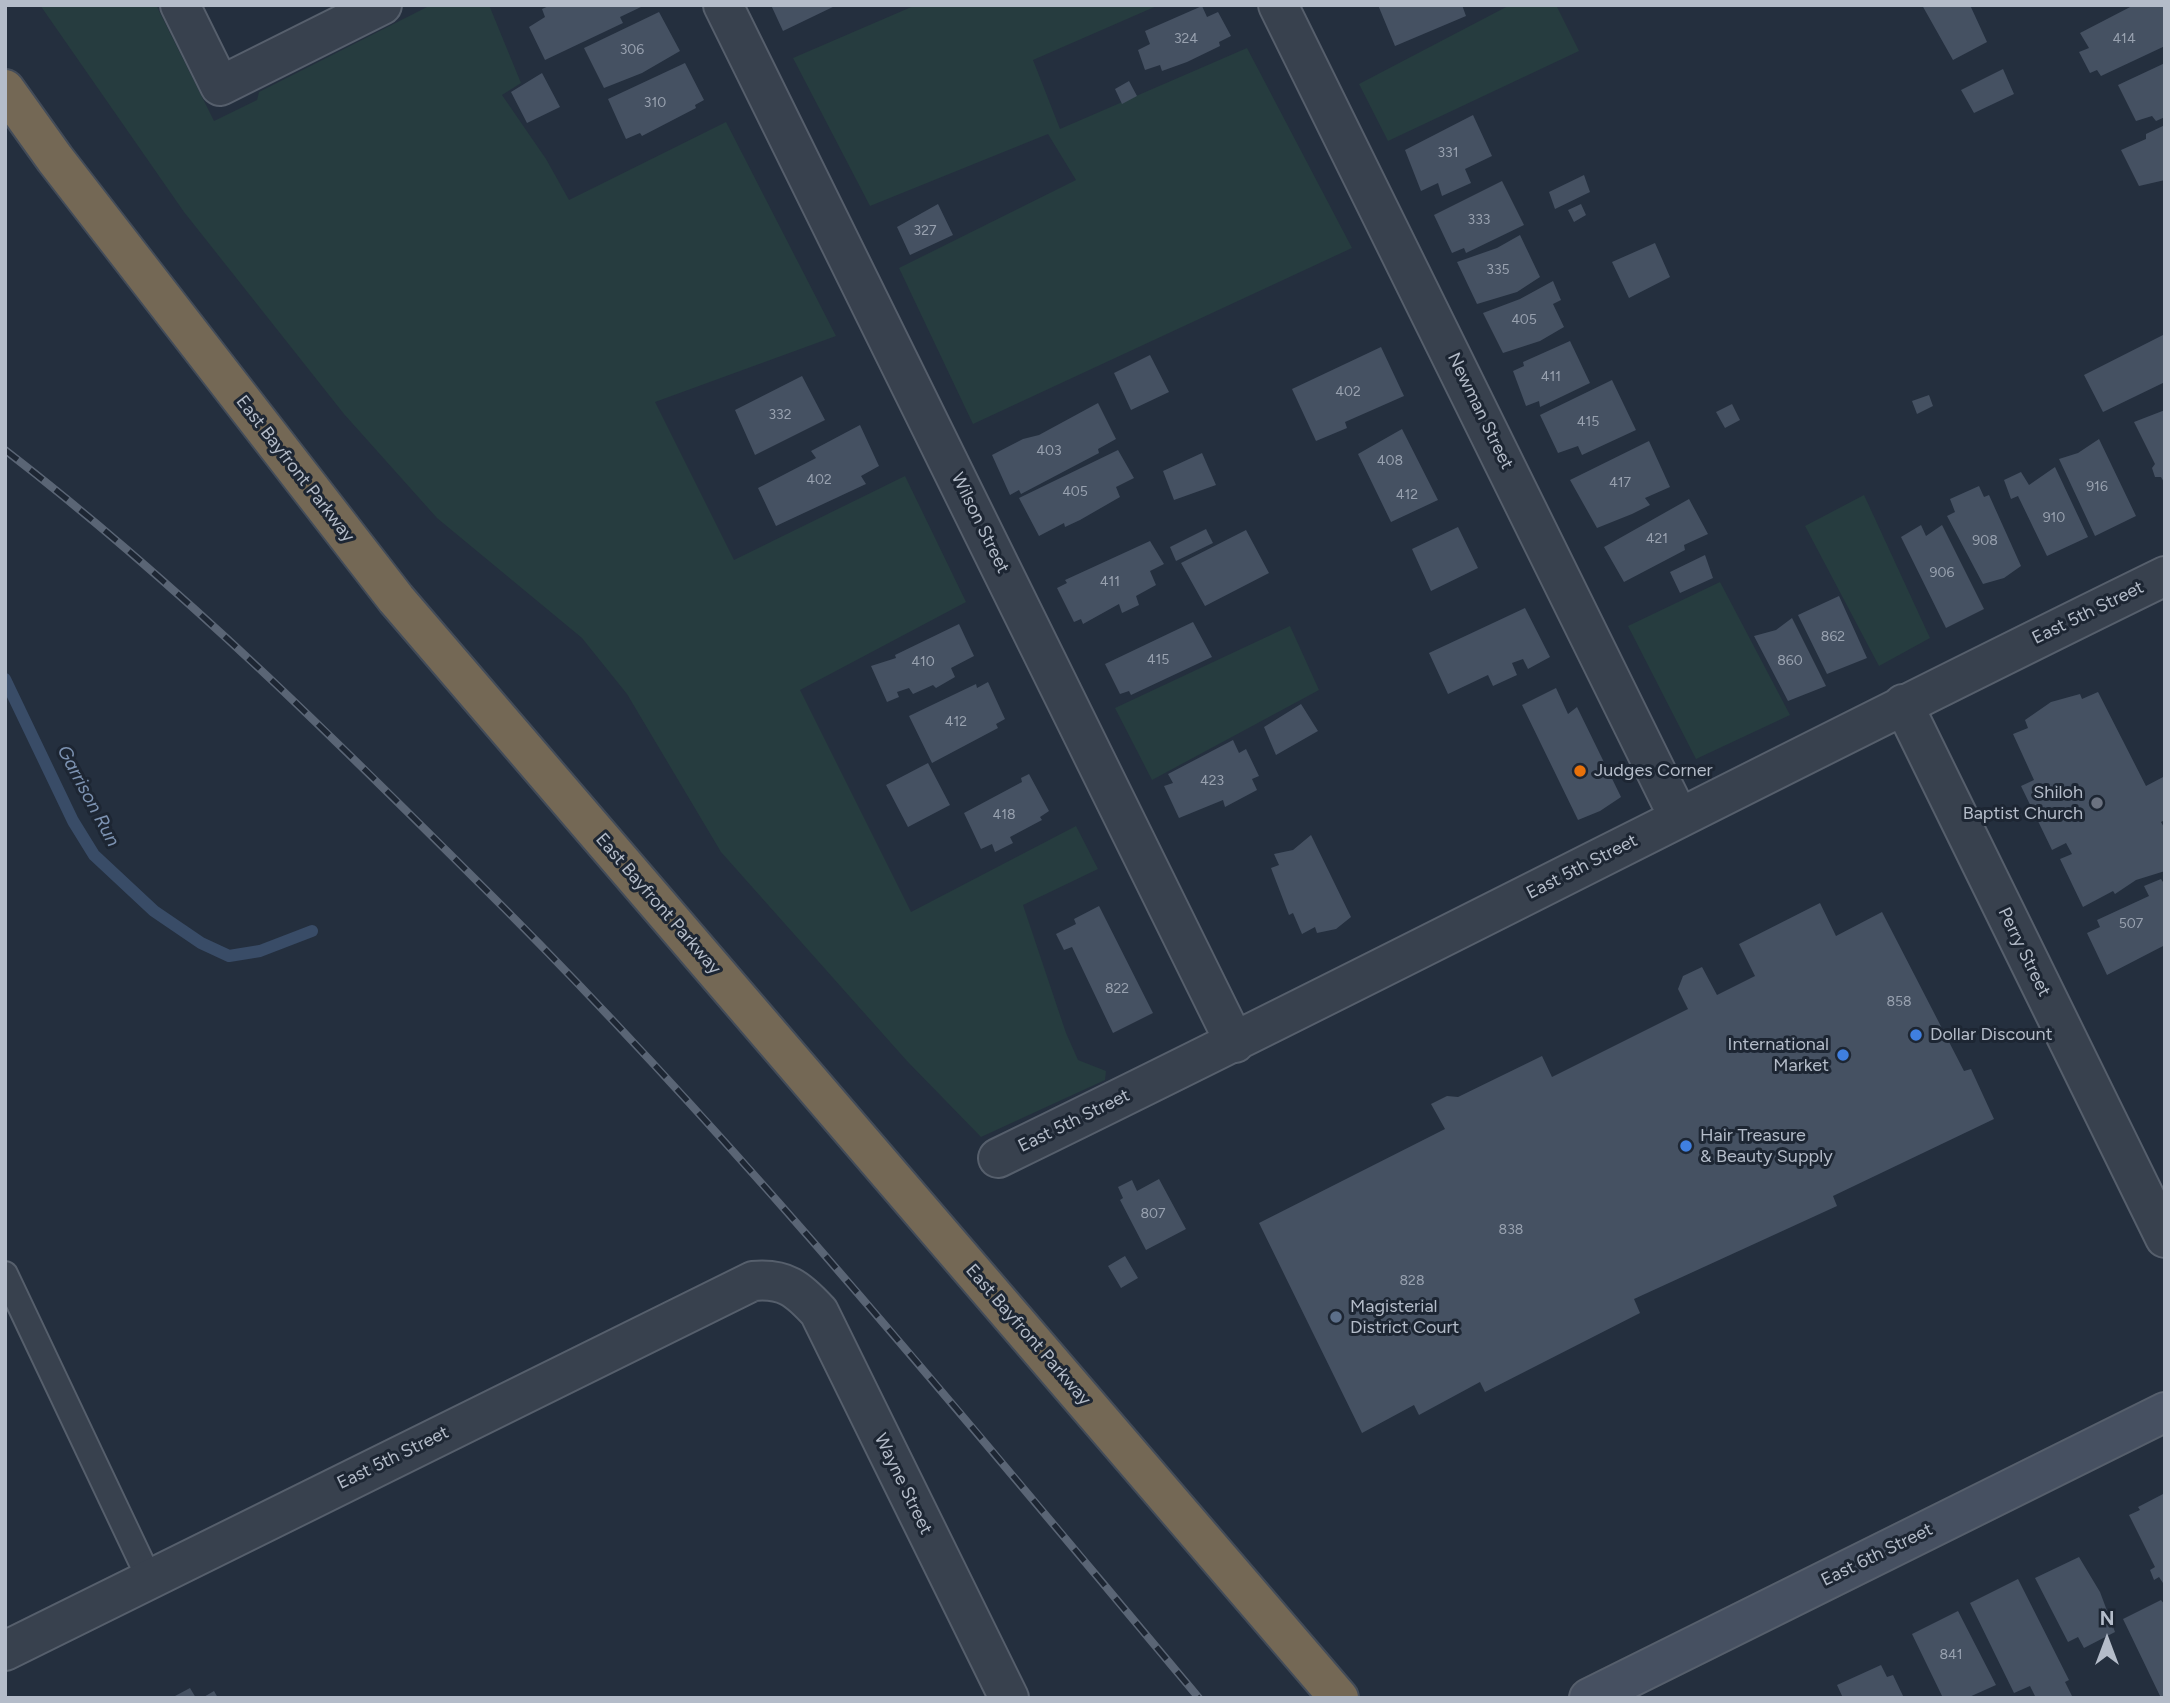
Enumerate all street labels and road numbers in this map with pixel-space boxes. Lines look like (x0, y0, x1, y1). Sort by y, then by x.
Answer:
street label: Newman Street (1442, 349, 1518, 473)
street label: East Bayfront Parkway (231, 391, 359, 547)
street label: Wilson Street (946, 469, 1014, 577)
street label: East 5th Street (2029, 577, 2147, 649)
street label: East Bayfront Parkway (591, 829, 725, 979)
street label: East 5th Street (1523, 830, 1641, 904)
street label: Perry Street (1993, 904, 2055, 1000)
street label: East 5th Street (1015, 1085, 1133, 1157)
street label: East Bayfront Parkway (961, 1260, 1095, 1410)
street label: East 5th Street (334, 1422, 452, 1494)
street label: Wayne Street (869, 1430, 937, 1538)
street label: East 6th Street (1818, 1519, 1936, 1591)

